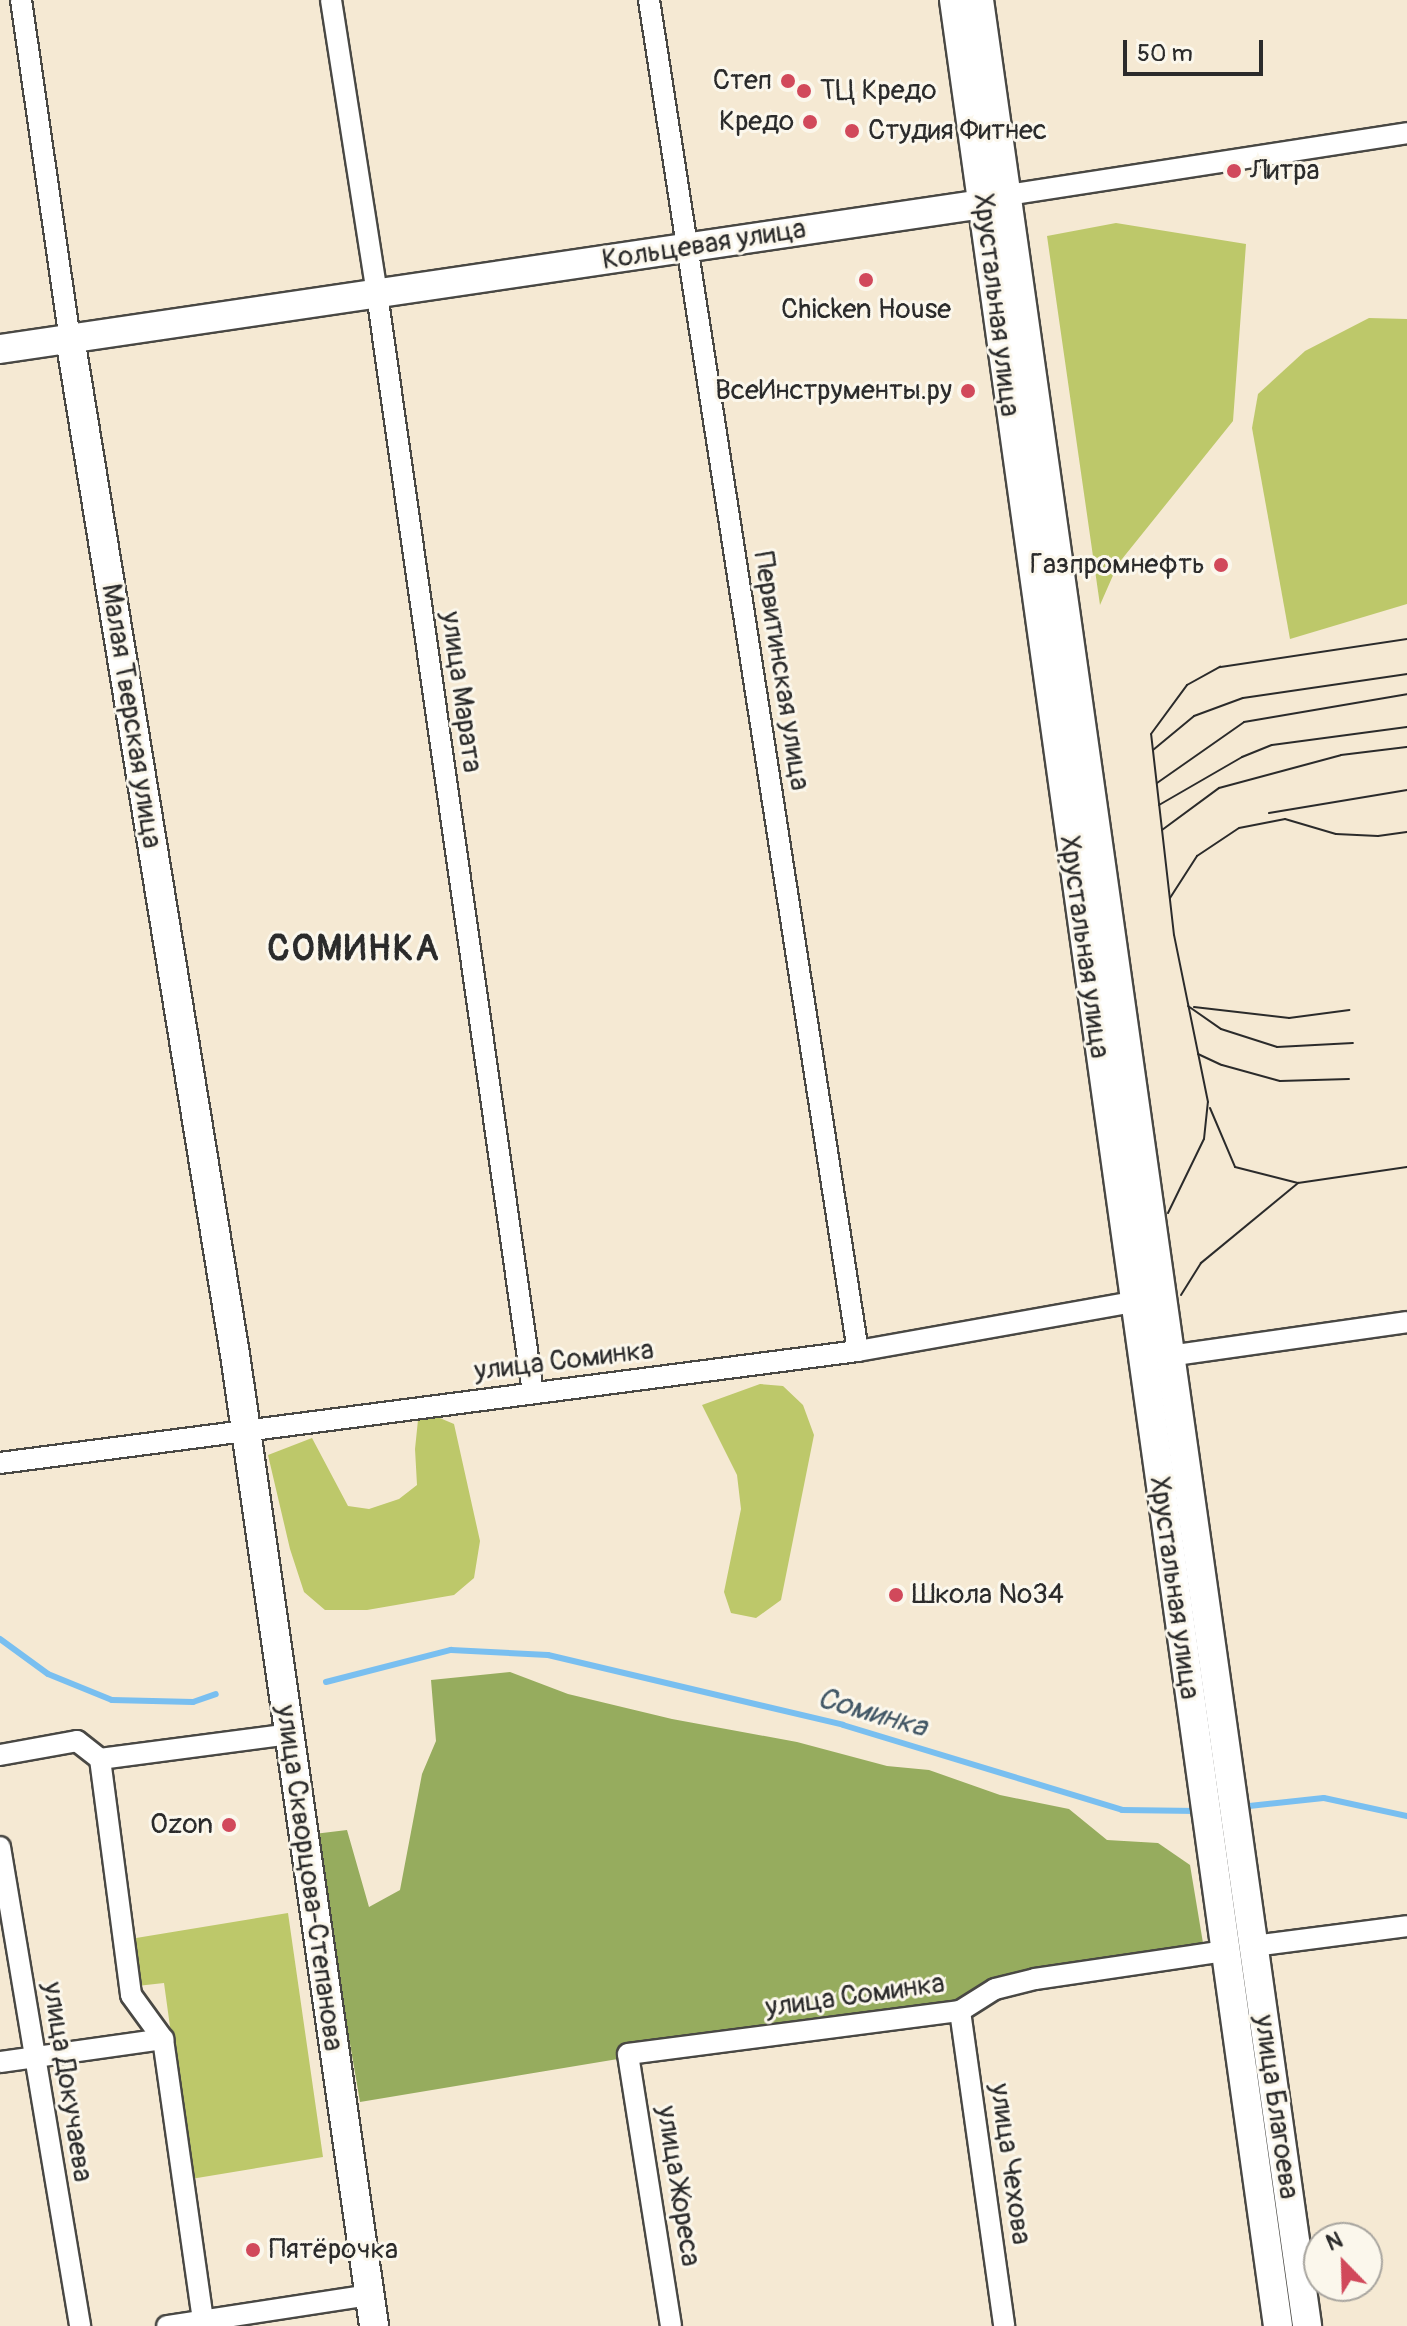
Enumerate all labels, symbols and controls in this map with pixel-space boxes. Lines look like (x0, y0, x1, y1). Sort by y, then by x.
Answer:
scale bar (1127, 24, 1267, 74)
text: 50 m (1137, 39, 1193, 68)
place label: Степ (713, 64, 772, 98)
marker: Степ (779, 72, 797, 90)
place label: ТЦ Кредо (820, 74, 936, 108)
marker: ТЦ Кредо (795, 82, 813, 100)
place label: Кредо (719, 105, 794, 139)
marker: Кредо (801, 113, 819, 131)
place label: Студия Фитнес (868, 114, 1047, 148)
marker: Студия Фитнес (843, 122, 861, 140)
place label: Литра (1250, 154, 1320, 188)
marker: Литра (1225, 162, 1243, 180)
street label: Хрустальная улица (966, 192, 1026, 418)
street label: Кольцевая улица (600, 212, 808, 278)
marker: Chicken House (857, 271, 875, 289)
place label: Chicken House (781, 293, 951, 327)
place label: ВсеИнструменты.ру (715, 374, 952, 408)
marker: ВсеИнструменты.ру (959, 382, 977, 400)
place label: Газпромнефть (1030, 548, 1205, 582)
street label: Первитинская улица (746, 549, 816, 793)
marker: Газпромнефть (1212, 556, 1230, 574)
street label: Малая Тверская улица (94, 581, 168, 851)
street label: улица Марата (433, 609, 489, 775)
street label: Хрустальная улица (1052, 834, 1116, 1060)
district label: СОМИНКА (267, 927, 441, 971)
street label: улица Соминка (472, 1333, 656, 1389)
street label: Хрустальная улица (1142, 1475, 1206, 1701)
place label: Школа №34 (912, 1578, 1064, 1612)
marker: Школа №34 (887, 1586, 905, 1604)
water label: Соминка (813, 1680, 931, 1746)
street label: улица Скворцова-Степанова (268, 1703, 350, 2053)
place label: Ozon (150, 1808, 213, 1842)
marker: Ozon (220, 1816, 238, 1834)
street label: улица Соминка (763, 1967, 947, 2025)
street label: улица Докучаева (35, 1980, 99, 2184)
street label: улица Благоева (1246, 2013, 1306, 2201)
street label: улица Чехова (982, 2081, 1038, 2247)
street label: улица Жореса (649, 2103, 707, 2269)
north arrow (1303, 2222, 1383, 2302)
text: N (1322, 2226, 1347, 2258)
place label: Пятёрочка (269, 2233, 398, 2267)
marker: Пятёрочка (244, 2241, 262, 2259)

